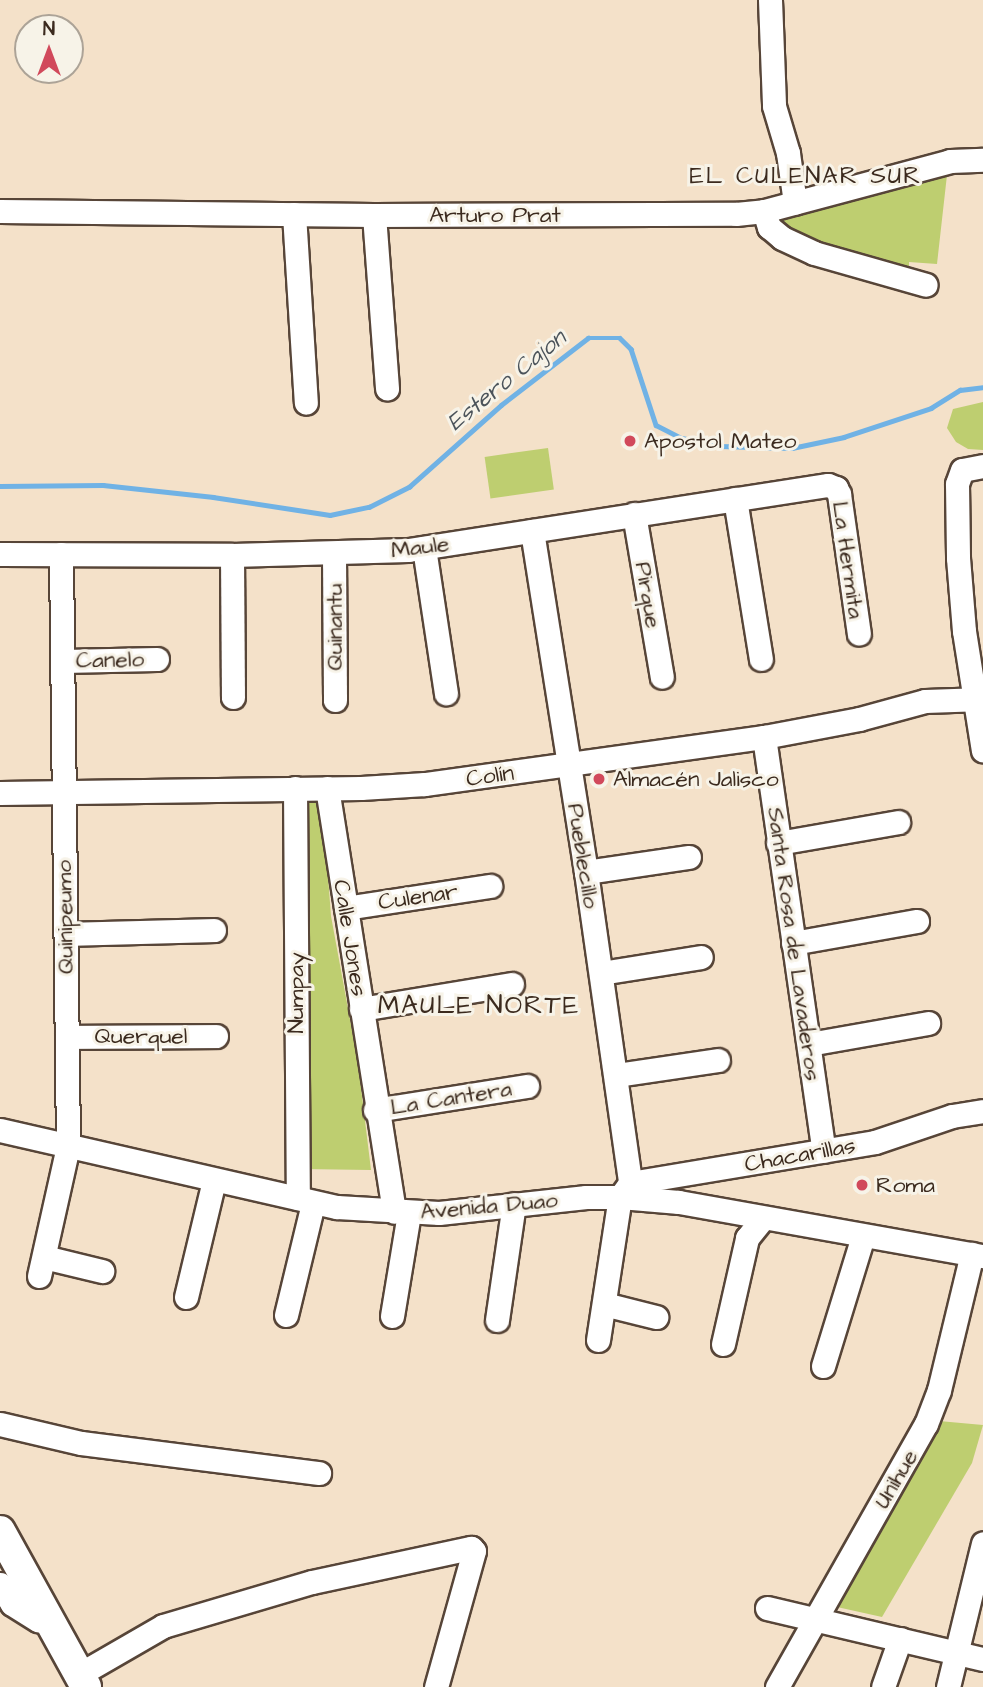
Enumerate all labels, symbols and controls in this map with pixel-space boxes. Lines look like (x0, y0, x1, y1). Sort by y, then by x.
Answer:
north arrow (14, 14, 84, 84)
text: N (43, 16, 55, 43)
district label: EL CULENAR SUR (691, 163, 921, 191)
street label: Arturo Prat (429, 201, 561, 229)
water label: Estero Cajon (442, 324, 572, 438)
place label: Apostol Mateo (644, 427, 796, 455)
marker: Apostol Mateo (622, 433, 638, 449)
street label: La Hermita (826, 500, 870, 620)
street label: Maule (389, 530, 451, 564)
street label: Pirque (629, 560, 667, 630)
street label: Quinantu (321, 583, 349, 671)
street label: Canelo (76, 646, 144, 674)
street label: Colín (464, 759, 516, 793)
place label: Almacén Jalisco (613, 765, 779, 793)
marker: Almacén Jalisco (591, 771, 607, 787)
street label: Pueblecillo (561, 802, 605, 910)
street label: Santa Rosa de Lavaderos (761, 805, 827, 1083)
street label: Quinipeumo (50, 860, 80, 974)
street label: Calle Jones (327, 878, 373, 998)
street label: Culenar (377, 878, 459, 916)
street label: Numpay (282, 952, 310, 1034)
district label: MAULE NORTE (379, 990, 579, 1022)
street label: Querquel (95, 1022, 187, 1050)
street label: La Cantera (388, 1075, 514, 1121)
street label: Chacarillas (742, 1132, 858, 1178)
place label: Roma (876, 1171, 935, 1199)
marker: Roma (854, 1177, 870, 1193)
street label: Avenida Duao (419, 1186, 559, 1226)
street label: Unihue (868, 1445, 924, 1513)

